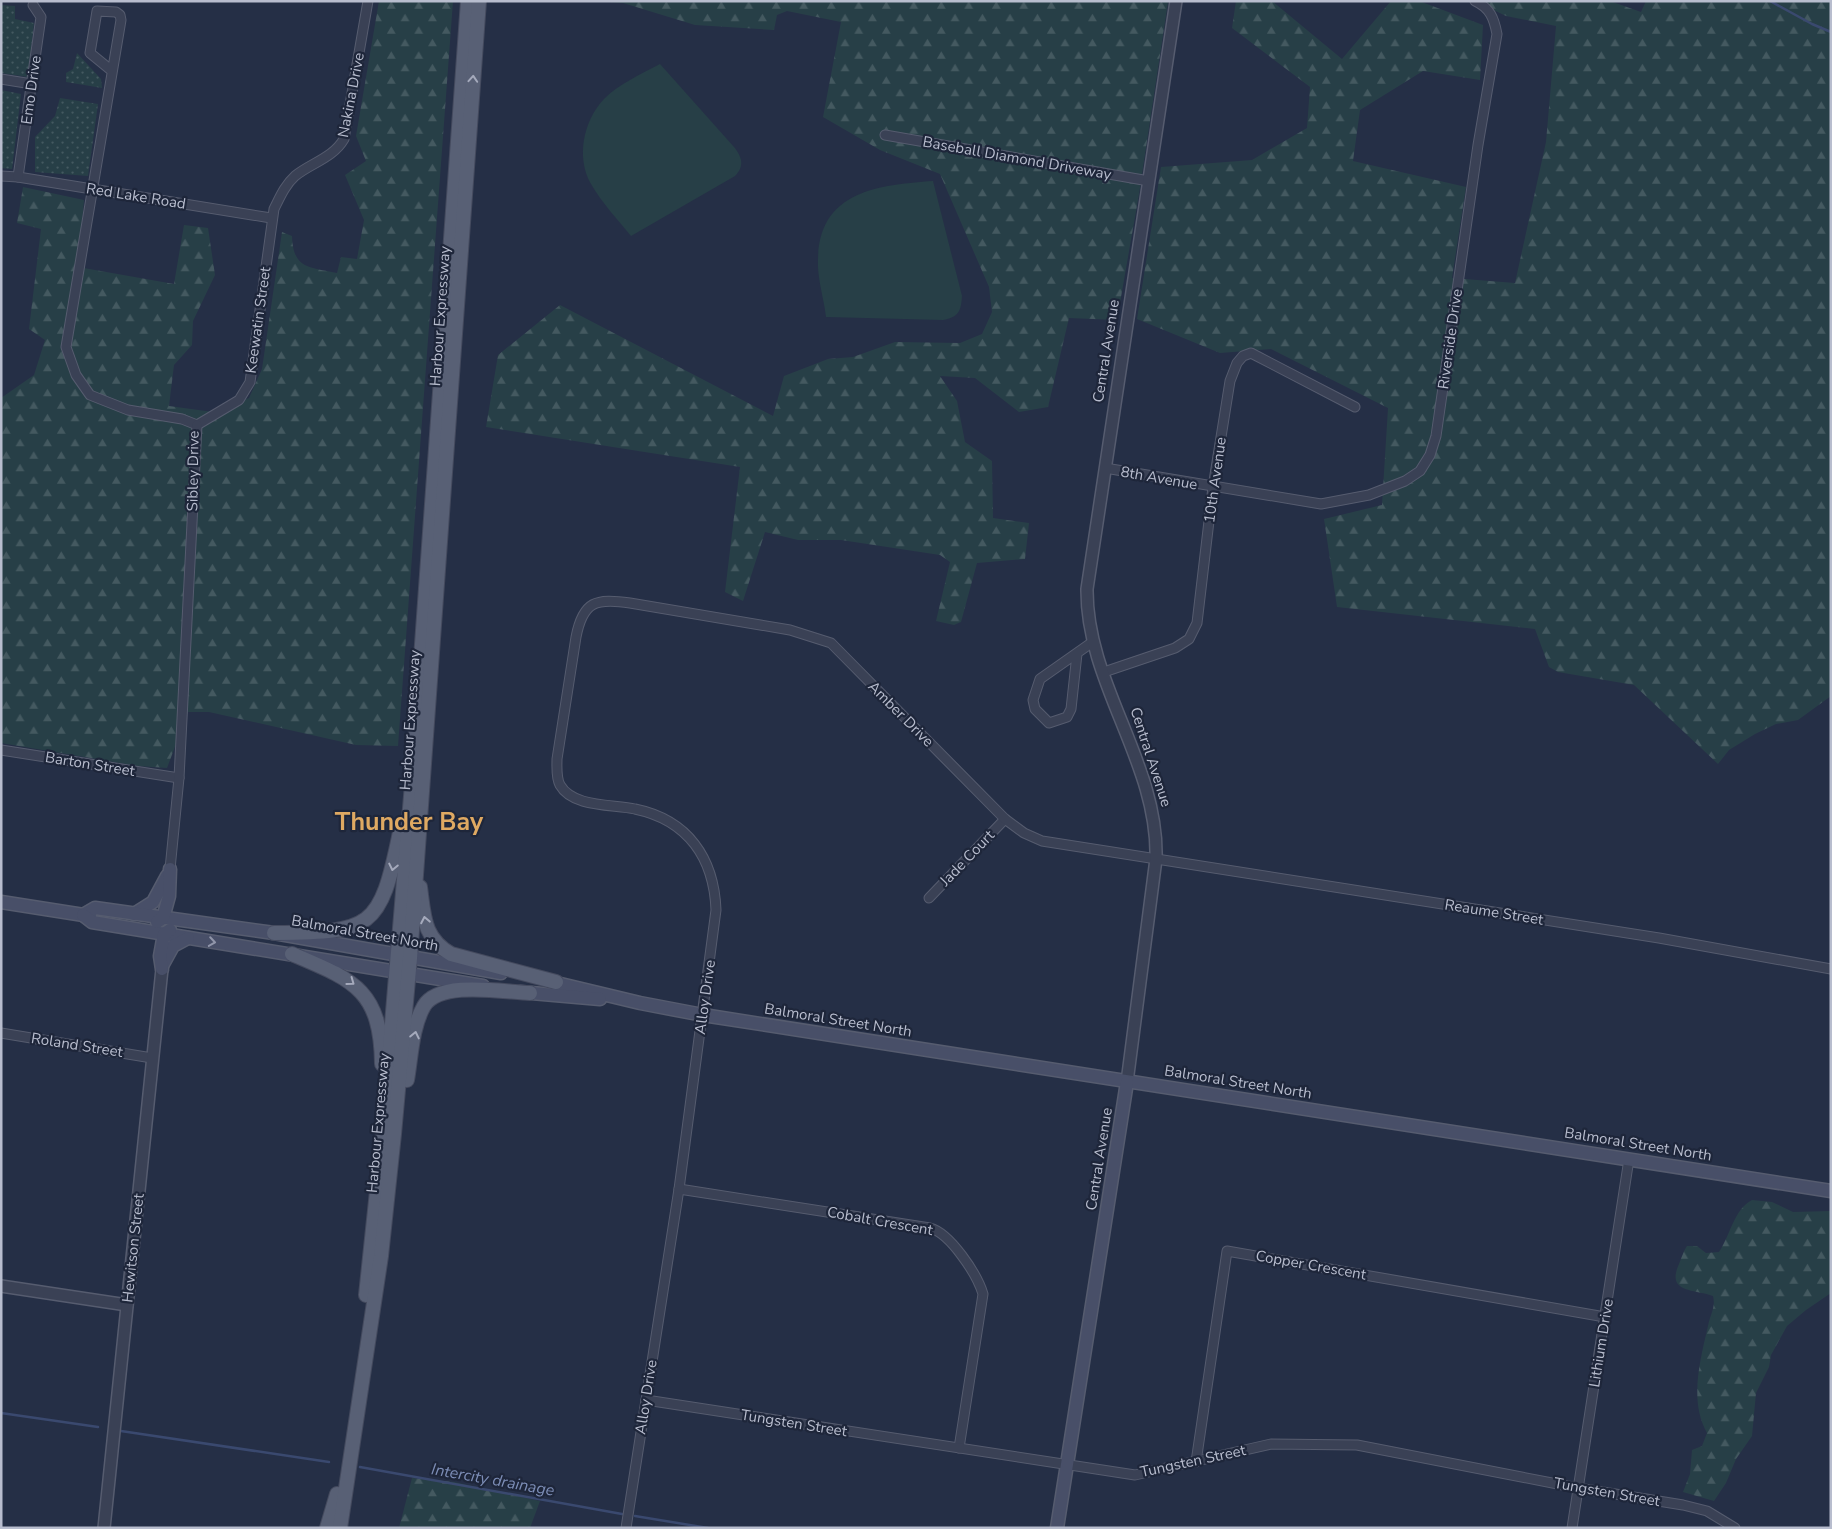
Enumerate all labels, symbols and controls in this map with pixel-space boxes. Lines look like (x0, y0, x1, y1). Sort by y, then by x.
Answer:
street label: Nakina Drive (333, 51, 369, 139)
street label: Emo Drive (16, 54, 46, 126)
one-way arrow (468, 74, 479, 82)
street label: Baseball Diamond Driveway (921, 132, 1113, 184)
street label: Red Lake Road (85, 178, 187, 214)
street label: Harbour Expressway (425, 245, 455, 387)
street label: Keewatin Street (241, 265, 275, 375)
street label: Riverside Drive (1433, 287, 1467, 391)
street label: Central Avenue (1088, 298, 1124, 404)
street label: Sibley Drive (182, 430, 204, 512)
street label: 10th Avenue (1199, 436, 1231, 524)
street label: 8th Avenue (1119, 461, 1199, 495)
street label: Harbour Expressway (395, 649, 425, 791)
street label: Amber Drive (864, 677, 938, 751)
street label: Central Avenue (1125, 704, 1177, 810)
street label: Barton Street (44, 747, 137, 781)
district label: Thunder Bay (335, 805, 484, 839)
street label: Jade Court (935, 825, 999, 891)
one-way arrow (388, 862, 399, 871)
street label: Reaume Street (1443, 894, 1546, 930)
street label: Balmoral Street North (290, 910, 440, 956)
one-way arrow (421, 915, 431, 924)
one-way arrow (208, 936, 217, 946)
street label: Alloy Drive (690, 958, 720, 1036)
one-way arrow (345, 977, 354, 985)
street label: Balmoral Street North (763, 998, 913, 1042)
street label: Roland Street (30, 1028, 125, 1062)
one-way arrow (409, 1031, 420, 1040)
street label: Harbour Expressway (362, 1052, 394, 1194)
street label: Balmoral Street North (1163, 1060, 1313, 1104)
street label: Central Avenue (1081, 1106, 1117, 1212)
street label: Balmoral Street North (1563, 1122, 1713, 1166)
street label: Hewitson Street (117, 1192, 149, 1304)
street label: Cobalt Crescent (826, 1202, 935, 1240)
street label: Copper Crescent (1254, 1245, 1368, 1285)
street label: Lithium Drive (1584, 1297, 1618, 1389)
street label: Alloy Drive (630, 1358, 662, 1436)
street label: Tungsten Street (739, 1405, 849, 1441)
street label: Tungsten Street (1138, 1440, 1248, 1482)
water label: Intercity drainage (430, 1458, 557, 1502)
street label: Tungsten Street (1552, 1473, 1662, 1511)

